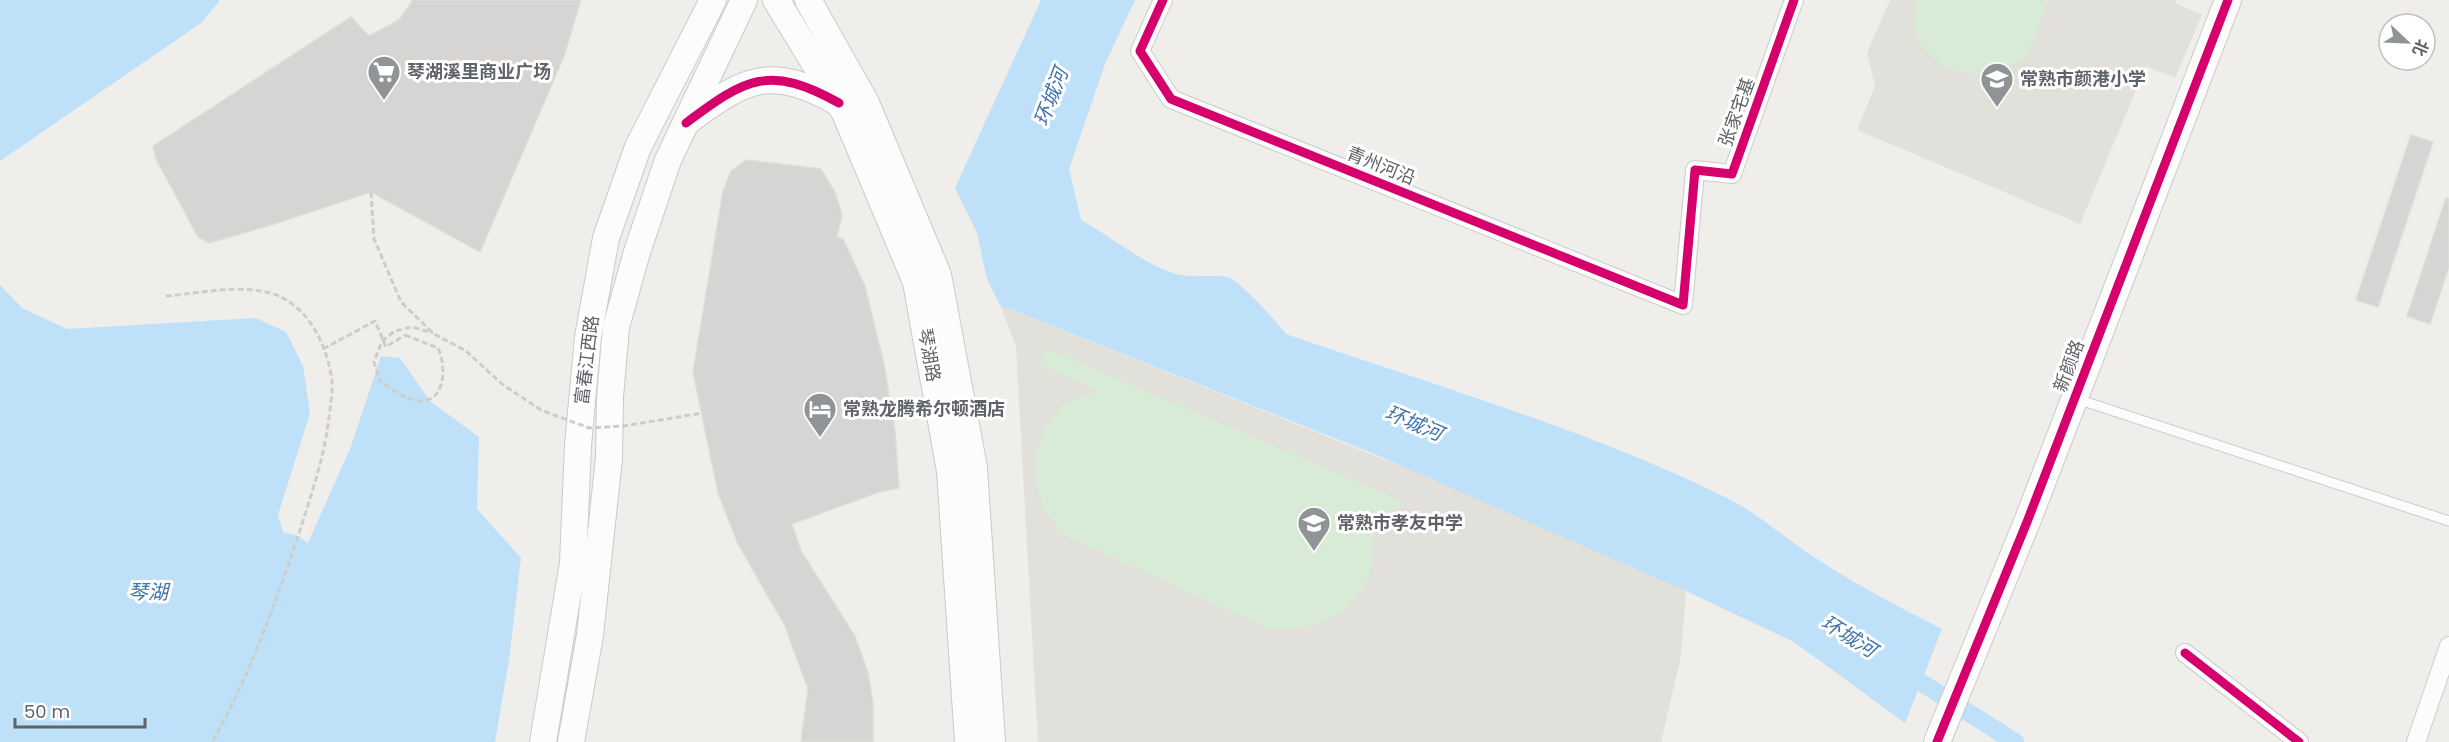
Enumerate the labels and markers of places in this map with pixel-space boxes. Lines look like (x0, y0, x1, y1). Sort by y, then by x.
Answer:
supermarket icon: 琴湖溪里商业广场 (366, 54, 402, 101)
place label: 琴湖溪里商业广场 (407, 59, 551, 84)
school or university icon: 常熟市颜港小学 (1979, 61, 2015, 108)
place label: 常熟市颜港小学 (2020, 66, 2146, 91)
hotel icon: 常熟龙腾希尔顿酒店 (802, 391, 838, 438)
place label: 常熟龙腾希尔顿酒店 (843, 396, 1005, 421)
school or university icon: 常熟市孝友中学 (1296, 505, 1332, 552)
place label: 常熟市孝友中学 (1337, 510, 1463, 535)

